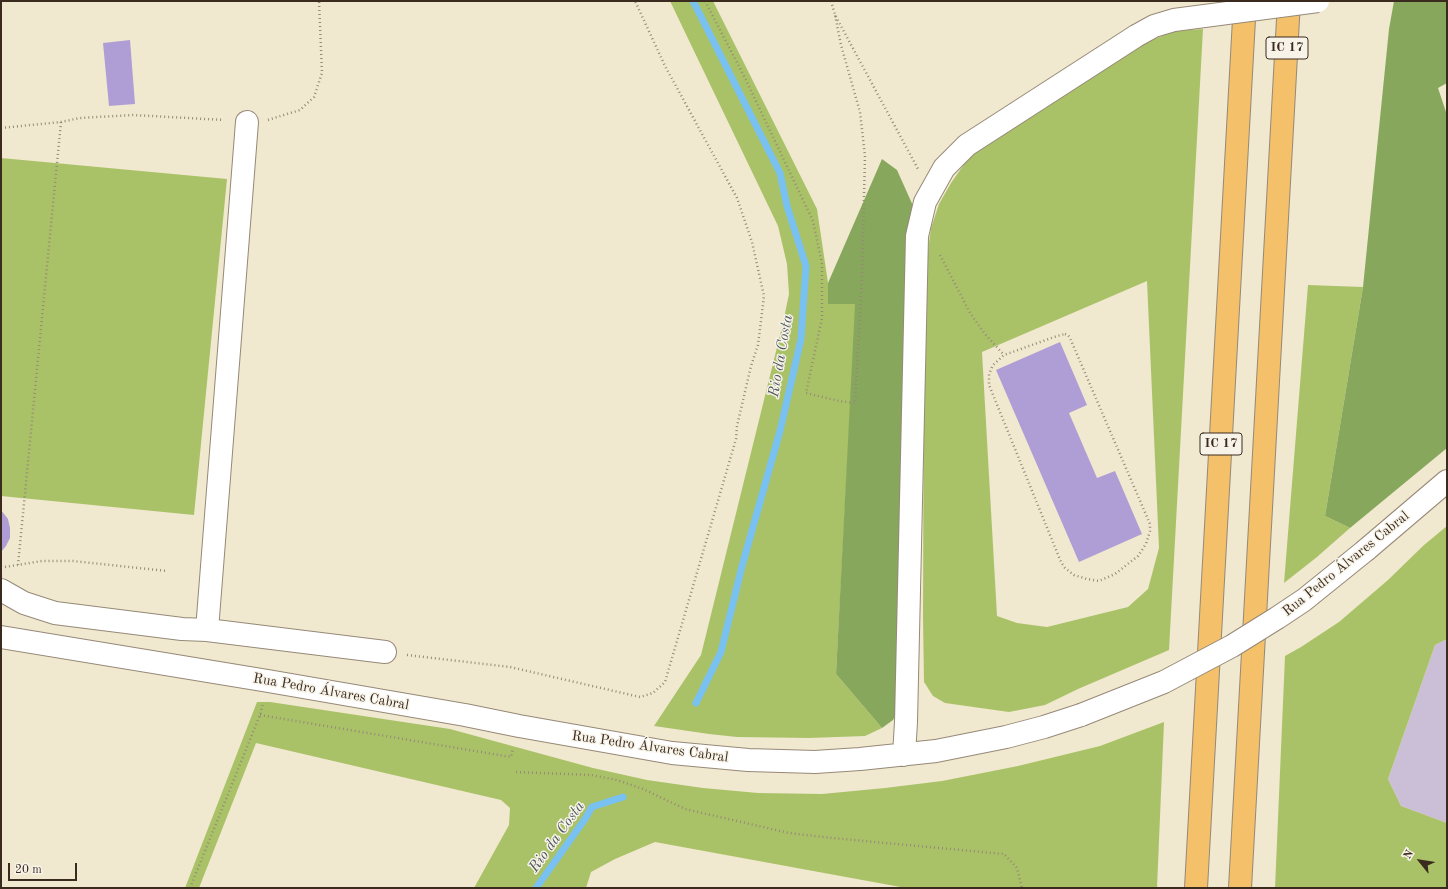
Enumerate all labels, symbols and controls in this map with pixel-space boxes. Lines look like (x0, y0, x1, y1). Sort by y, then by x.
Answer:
road number: IC 17 (1266, 37, 1308, 59)
water label: Rio da Costa (765, 313, 797, 399)
road number: IC 17 (1200, 433, 1242, 455)
street label: Rua Pedro Álvares Cabral (1279, 508, 1413, 620)
street label: Rua Pedro Álvares Cabral (252, 670, 410, 714)
street label: Rua Pedro Álvares Cabral (571, 728, 729, 766)
water label: Rio da Costa (525, 798, 589, 876)
north arrow (1400, 841, 1440, 881)
text: N (1402, 848, 1416, 861)
scale bar (10, 855, 79, 881)
text: 20 m (15, 864, 42, 876)

